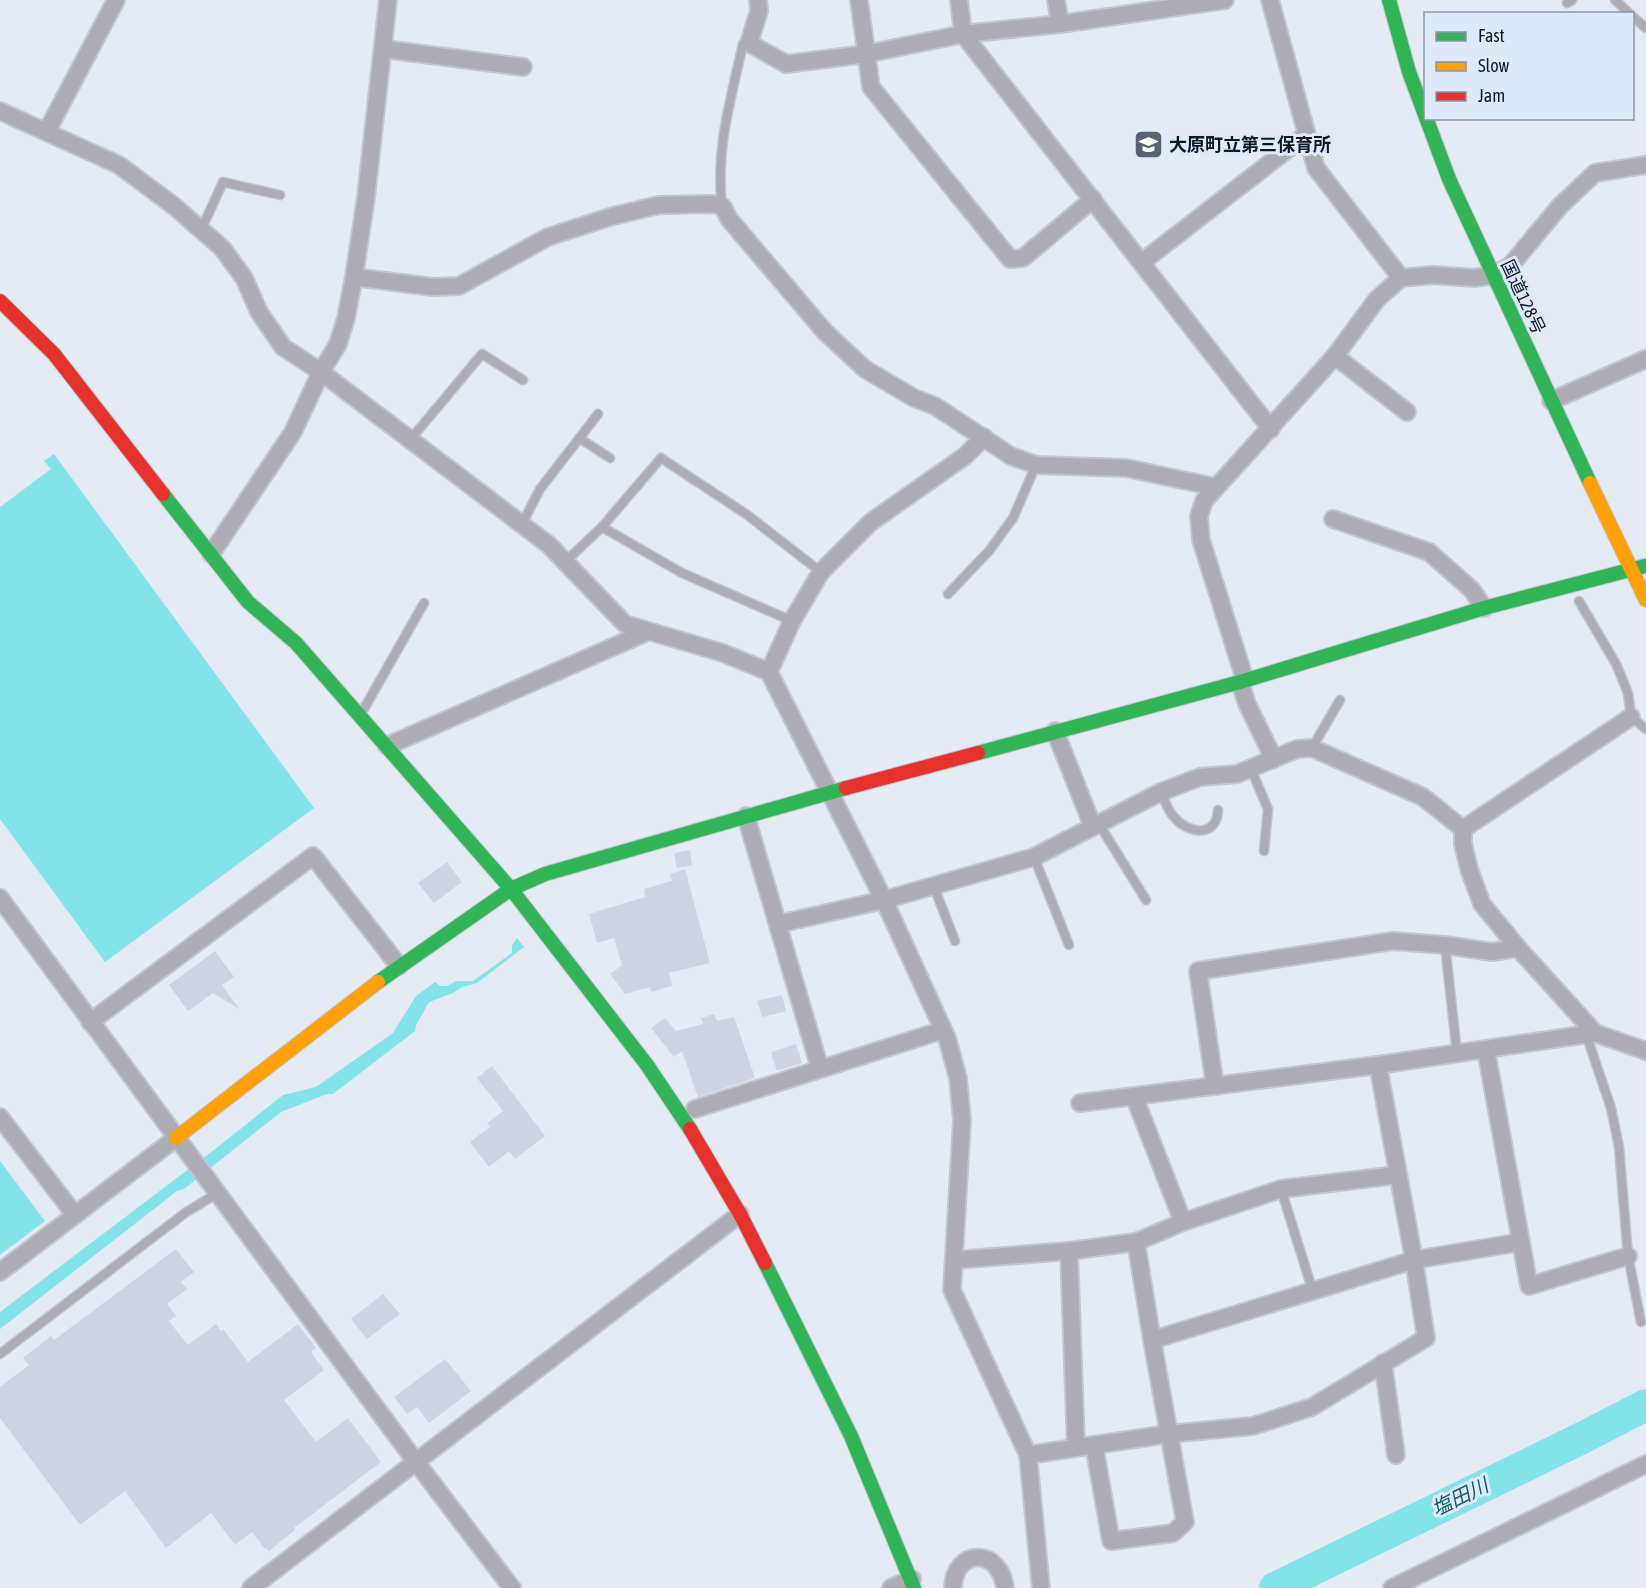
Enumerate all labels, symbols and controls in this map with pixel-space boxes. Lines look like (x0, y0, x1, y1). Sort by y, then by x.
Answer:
legend (1424, 12, 1634, 120)
text: Fast (1478, 25, 1505, 46)
text: Slow (1478, 55, 1509, 76)
text: Jam (1478, 85, 1505, 106)
school or university icon: 大原町立第三保育所 (1132, 129, 1164, 161)
place label: 大原町立第三保育所 (1169, 134, 1331, 155)
street label: 国道128号 (1497, 256, 1550, 337)
water label: 塩田川 (1428, 1472, 1494, 1520)

